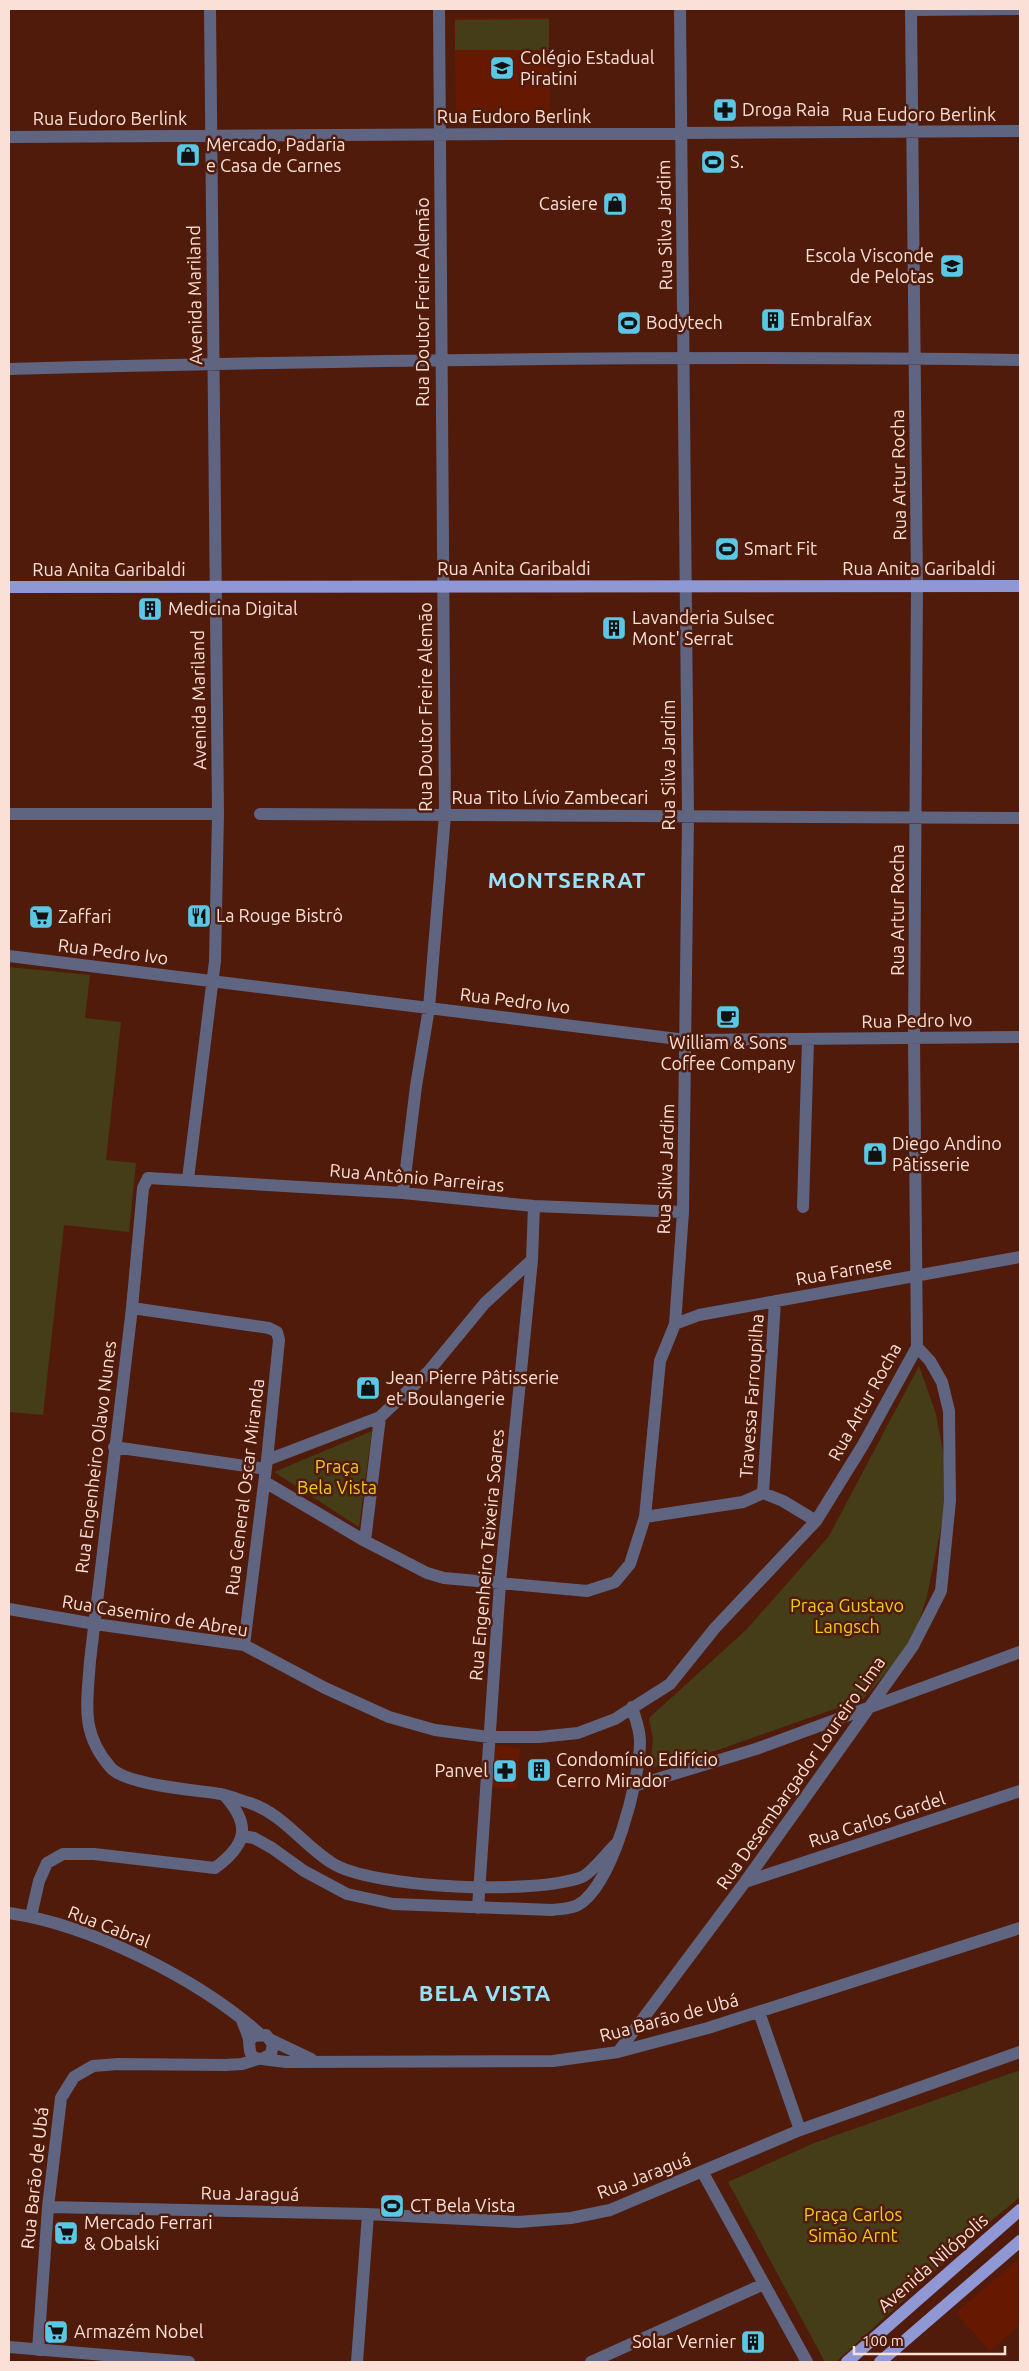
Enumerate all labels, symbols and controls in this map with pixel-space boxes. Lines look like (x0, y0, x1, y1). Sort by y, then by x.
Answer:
place label: Colégio Estadual Piratini (520, 47, 655, 88)
school or university icon: Colégio Estadual Piratini (489, 55, 515, 81)
pharmacy icon: Droga Raia (712, 97, 738, 123)
place label: Droga Raia (742, 99, 830, 119)
street label: Rua Eudoro Berlink (842, 104, 996, 124)
street label: Rua Eudoro Berlink (437, 106, 591, 126)
street label: Rua Eudoro Berlink (33, 108, 187, 128)
place label: Mercado, Padaria e Casa de Carnes (206, 134, 346, 175)
shop icon: Mercado, Padaria e Casa de Carnes (175, 142, 201, 168)
sports icon: S. (700, 149, 726, 175)
place label: S. (730, 151, 744, 171)
street label: Rua Silva Jardim (653, 159, 675, 291)
shop icon: Casiere (602, 191, 628, 217)
place label: Casiere (539, 193, 598, 213)
street label: Rua Doutor Freire Alemão (412, 197, 432, 407)
street label: Avenida Mariland (183, 225, 205, 365)
place label: Escola Visconde de Pelotas (805, 245, 934, 286)
school or university icon: Escola Visconde de Pelotas (939, 253, 965, 279)
building icon: Embralfax (760, 307, 786, 333)
place label: Embralfax (790, 309, 872, 329)
sports icon: Bodytech (616, 310, 642, 336)
place label: Bodytech (646, 312, 723, 332)
street label: Rua Artur Rocha (887, 409, 909, 541)
sports icon: Smart Fit (714, 536, 740, 562)
place label: Smart Fit (744, 538, 817, 558)
street label: Rua Anita Garibaldi (437, 558, 591, 578)
street label: Rua Anita Garibaldi (842, 558, 996, 578)
street label: Rua Anita Garibaldi (32, 559, 186, 579)
building icon: Medicina Digital (137, 596, 163, 622)
place label: Medicina Digital (168, 598, 298, 618)
street label: Rua Doutor Freire Alemão (415, 602, 435, 812)
place label: Lavanderia Sulsec Mont' Serrat (632, 607, 774, 648)
building icon: Lavanderia Sulsec Mont' Serrat (601, 615, 627, 641)
street label: Avenida Mariland (187, 630, 209, 770)
street label: Rua Silva Jardim (658, 700, 678, 830)
street label: Rua Tito Lívio Zambecari (452, 787, 648, 807)
street label: Rua Artur Rocha (887, 844, 907, 976)
district label: MONTSERRAT (488, 867, 646, 892)
restaurant icon: La Rouge Bistrô (186, 903, 212, 929)
supermarket icon: Zaffari (28, 904, 54, 930)
place label: La Rouge Bistrô (216, 905, 343, 925)
place label: Zaffari (58, 906, 112, 926)
street label: Rua Pedro Ivo (57, 934, 169, 968)
street label: Rua Pedro Ivo (459, 983, 571, 1017)
cafe icon: William & Sons Coffee Company (715, 1004, 741, 1030)
street label: Rua Pedro Ivo (861, 1009, 973, 1031)
place label: William & Sons Coffee Company (661, 1032, 796, 1073)
street label: Rua Silva Jardim (653, 1103, 677, 1235)
place label: Diego Andino Pâtisserie (892, 1133, 1002, 1174)
shop icon: Diego Andino Pâtisserie (862, 1141, 888, 1167)
street label: Rua Antônio Parreiras (329, 1159, 505, 1195)
street label: Rua Farnese (794, 1252, 894, 1288)
street label: Travessa Farroupilha (735, 1313, 767, 1479)
street label: Rua Engenheiro Olavo Nunes (71, 1339, 119, 1574)
street label: Rua Artur Rocha (824, 1339, 905, 1464)
place label: Jean Pierre Pâtisserie et Boulangerie (386, 1367, 559, 1408)
shop icon: Jean Pierre Pâtisserie et Boulangerie (355, 1375, 381, 1401)
street label: Rua General Oscar Miranda (221, 1377, 267, 1596)
street label: Rua Engenheiro Teixeira Soares (465, 1428, 507, 1682)
park label: Praça Bela Vista (297, 1456, 377, 1497)
street label: Rua Casemiro de Abreu (61, 1590, 250, 1640)
park label: Praça Gustavo Langsch (790, 1595, 904, 1636)
street label: Rua Desembargador Loureiro Lima (712, 1652, 889, 1893)
place label: Condomínio Edifício Cerro Mirador (556, 1749, 718, 1790)
building icon: Condomínio Edifício Cerro Mirador (526, 1757, 552, 1783)
pharmacy icon: Panvel (492, 1758, 518, 1784)
place label: Panvel (435, 1760, 488, 1780)
street label: Rua Carlos Gardel (806, 1787, 948, 1851)
street label: Rua Cabral (65, 1901, 154, 1951)
district label: BELA VISTA (419, 1980, 551, 2005)
street label: Rua Barão de Ubá (597, 1989, 740, 2045)
street label: Rua Barão de Ubá (17, 2106, 51, 2250)
street label: Rua Jaraguá (594, 2148, 693, 2202)
street label: Rua Jaraguá (200, 2182, 300, 2204)
sports icon: CT Bela Vista (379, 2193, 405, 2219)
place label: CT Bela Vista (410, 2195, 515, 2215)
park label: Praça Carlos Simão Arnt (804, 2204, 903, 2245)
street label: Avenida Nilópolis (873, 2209, 992, 2315)
place label: Mercado Ferrari & Obalski (84, 2212, 213, 2253)
supermarket icon: Mercado Ferrari & Obalski (53, 2220, 79, 2246)
supermarket icon: Armazém Nobel (43, 2319, 69, 2345)
place label: Armazém Nobel (74, 2321, 204, 2341)
scale bar (854, 2324, 1005, 2356)
building icon: Solar Vernier (740, 2329, 766, 2355)
place label: Solar Vernier (632, 2331, 736, 2351)
text: 100 m (862, 2332, 904, 2349)

